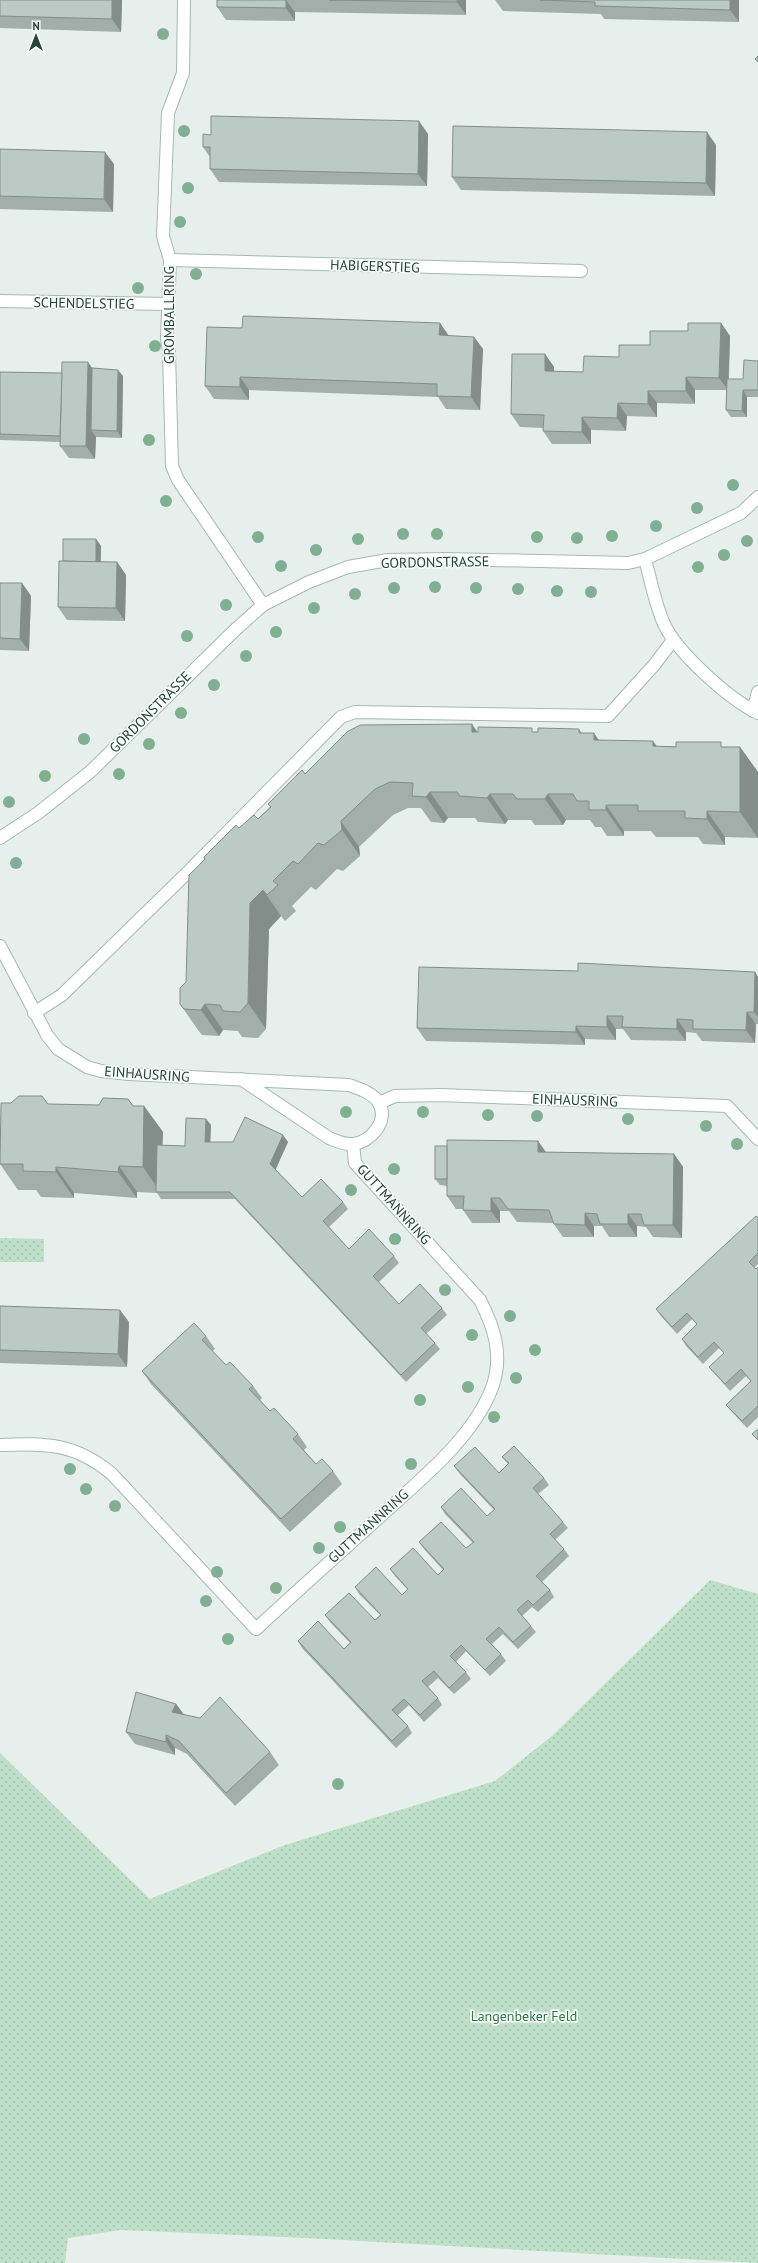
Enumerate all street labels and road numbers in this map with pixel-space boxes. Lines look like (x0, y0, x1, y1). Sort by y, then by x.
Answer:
street label: HABIGERSTIEG (330, 255, 420, 277)
street label: GROMBALLRING (160, 266, 178, 364)
street label: SCHENDELSTIEG (33, 293, 135, 313)
street label: GORDONSTRASSE (381, 552, 489, 572)
street label: GORDONSTRASSE (105, 667, 195, 757)
street label: EINHAUSRING (104, 1062, 190, 1086)
street label: EINHAUSRING (532, 1090, 618, 1110)
street label: GUTTMANNRING (353, 1160, 435, 1248)
street label: GUTTMANNRING (324, 1485, 412, 1567)

